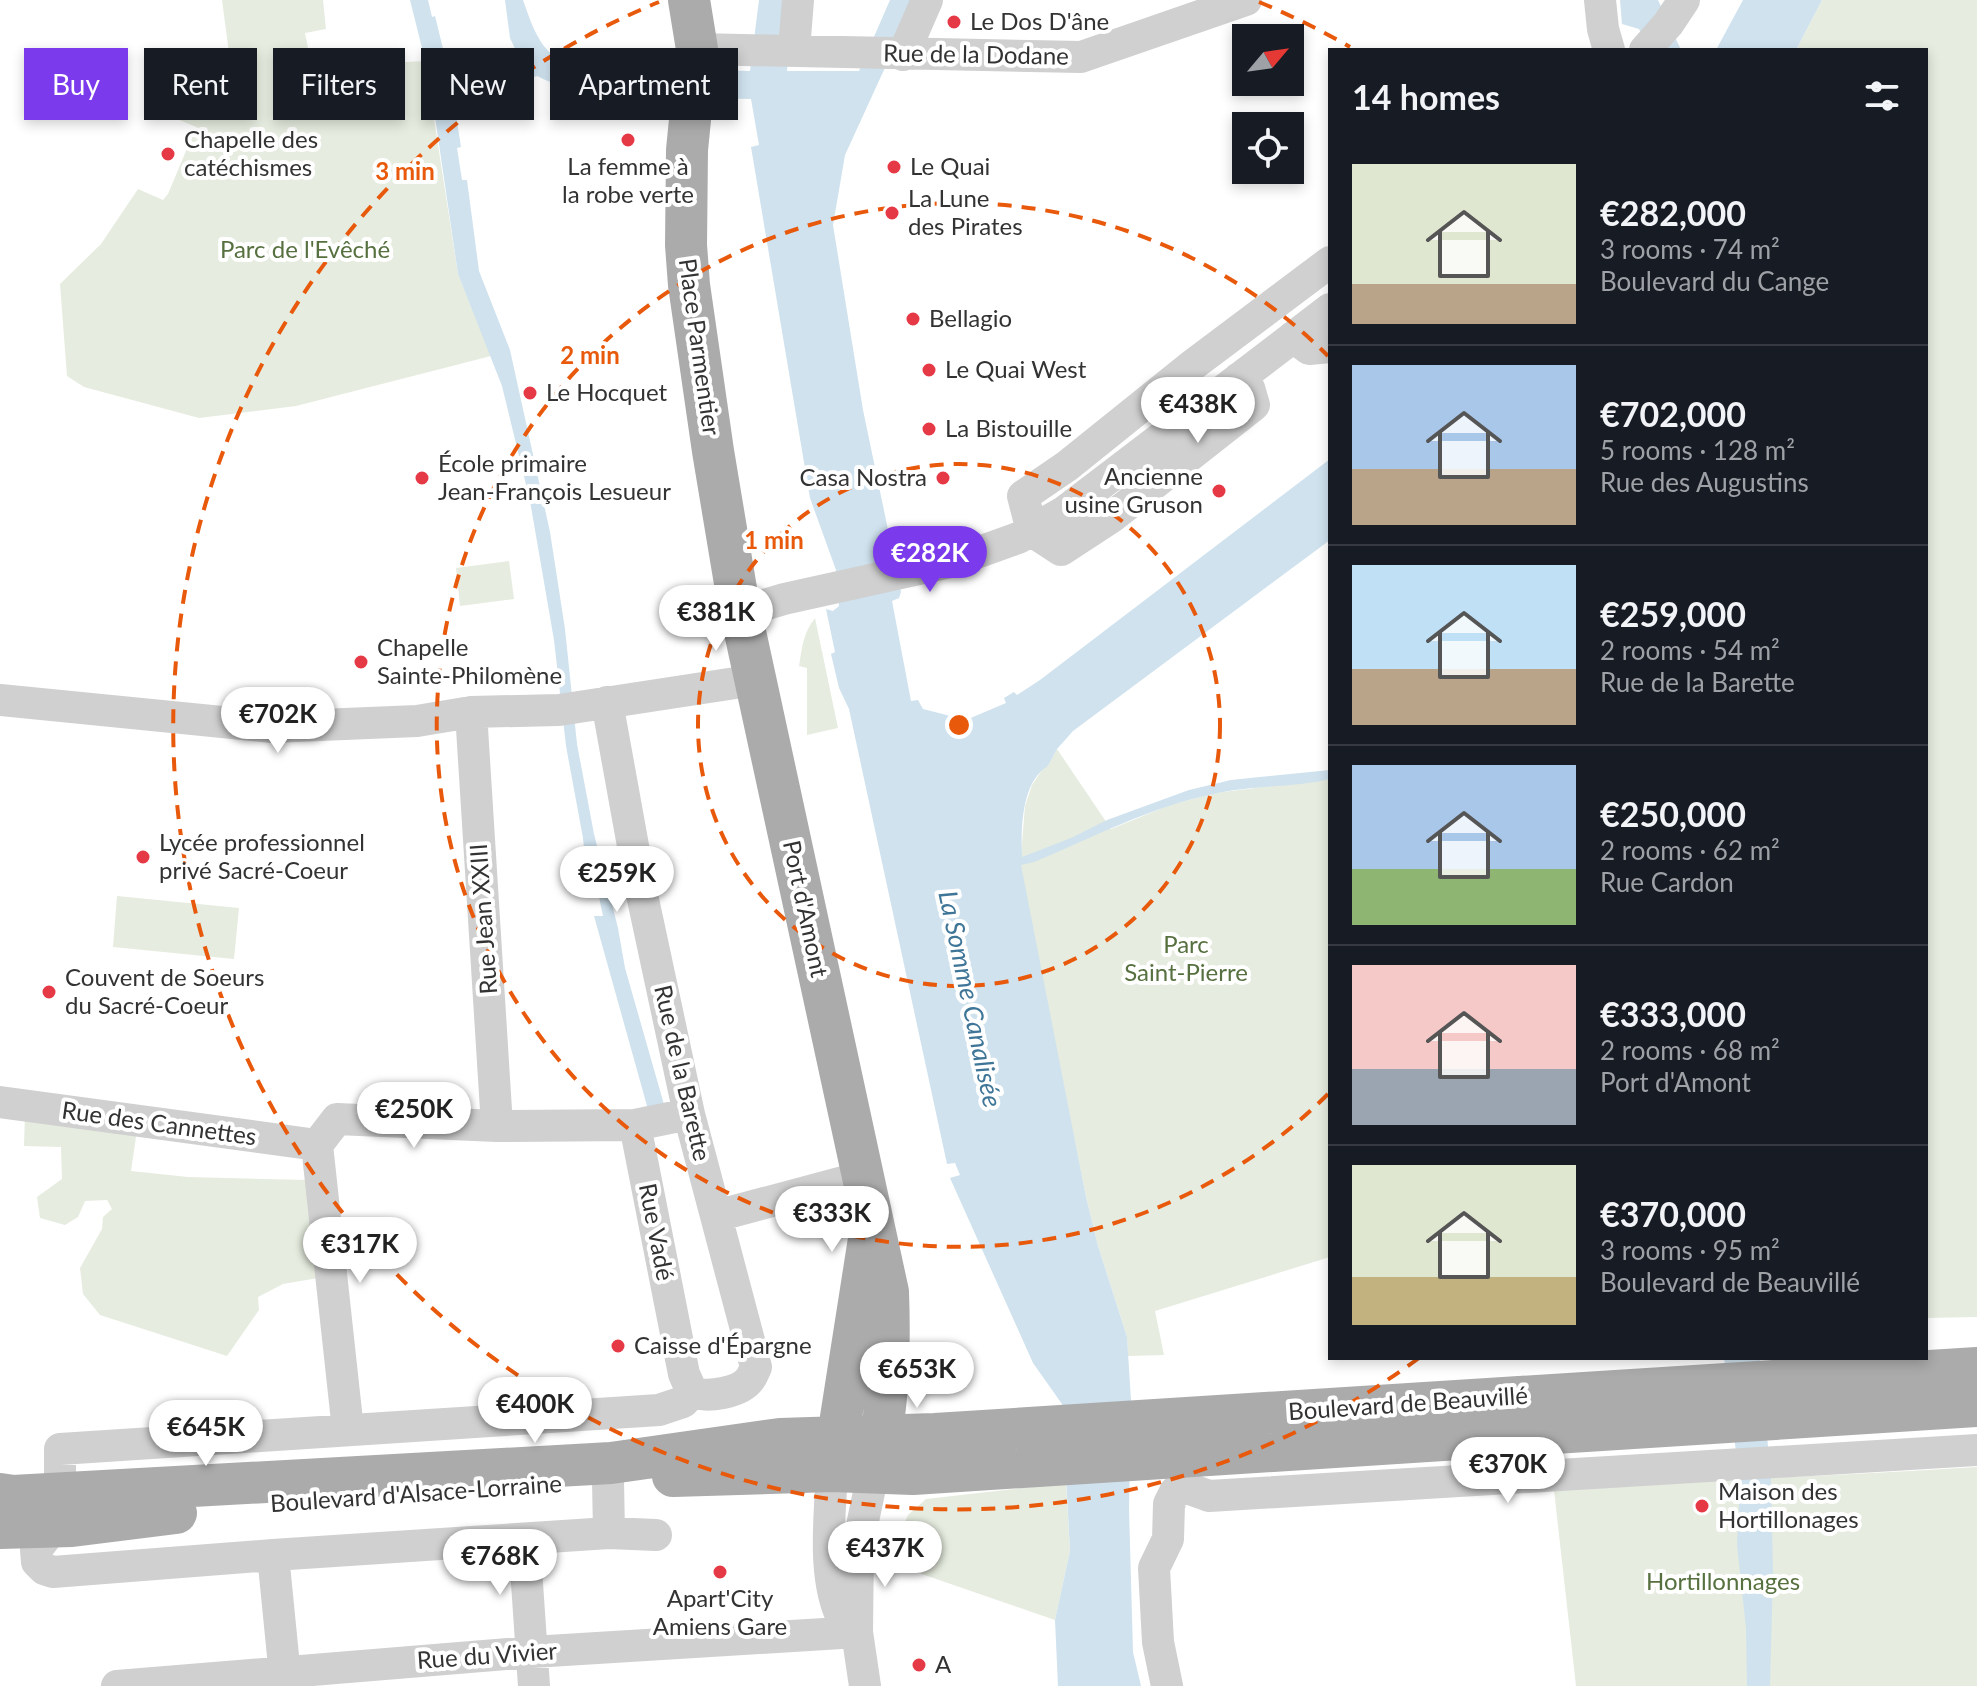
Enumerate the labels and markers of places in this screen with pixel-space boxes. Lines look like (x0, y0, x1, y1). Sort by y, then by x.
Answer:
place label: Le Dos D'âne (970, 6, 1109, 35)
marker: Le Dos D'âne (945, 13, 963, 31)
place label: Chapelle des catéchismes (184, 124, 318, 181)
marker: La femme à la robe verte (619, 131, 637, 149)
marker: Chapelle des catéchismes (159, 145, 177, 163)
place label: La femme à la robe verte (562, 151, 694, 208)
place label: Le Quai (910, 151, 990, 180)
marker: Le Quai (885, 158, 903, 176)
place label: La Lune des Pirates (908, 183, 1023, 240)
marker: La Lune des Pirates (883, 204, 901, 222)
place label: Bellagio (929, 303, 1012, 332)
marker: Bellagio (904, 310, 922, 328)
place label: Le Quai West (945, 354, 1087, 383)
marker: Le Quai West (920, 361, 938, 379)
place label: Le Hocquet (546, 377, 668, 406)
pin: €438K (1142, 377, 1254, 445)
marker: Le Hocquet (521, 384, 539, 402)
place label: La Bistouille (945, 413, 1072, 442)
marker: La Bistouille (920, 420, 938, 438)
place label: École primaire Jean-François Lesueur (438, 448, 671, 505)
place label: Ancienne usine Gruson (1064, 461, 1203, 518)
place label: Casa Nostra (800, 462, 927, 491)
marker: École primaire Jean-François Lesueur (413, 469, 431, 487)
marker: Casa Nostra (934, 469, 952, 487)
marker: Ancienne usine Gruson (1210, 482, 1228, 500)
pin: €282K (874, 526, 986, 594)
pin: €381K (660, 585, 772, 653)
place label: Chapelle Sainte-Philomène (377, 632, 562, 689)
marker: Chapelle Sainte-Philomène (352, 653, 370, 671)
pin: €702K (222, 687, 334, 755)
centre of rings (945, 711, 973, 739)
place label: Lycée professionnel privé Sacré-Coeur (159, 827, 365, 884)
pin: €259K (561, 846, 673, 914)
marker: Lycée professionnel privé Sacré-Coeur (134, 848, 152, 866)
place label: Couvent de Soeurs du Sacré-Coeur (65, 962, 264, 1019)
marker: Couvent de Soeurs du Sacré-Coeur (40, 983, 58, 1001)
pin: €250K (358, 1082, 470, 1150)
pin: €333K (776, 1186, 888, 1254)
pin: €317K (304, 1217, 416, 1285)
place label: Caisse d'Épargne (634, 1330, 812, 1359)
marker: Caisse d'Épargne (609, 1337, 627, 1355)
pin: €653K (861, 1342, 973, 1410)
pin: €400K (479, 1377, 591, 1445)
pin: €645K (150, 1400, 262, 1468)
pin: €370K (1452, 1437, 1564, 1505)
place label: Maison des Hortillonages (1718, 1476, 1859, 1533)
marker: Maison des Hortillonages (1693, 1497, 1711, 1515)
pin: €437K (829, 1521, 941, 1589)
pin: €768K (444, 1529, 556, 1597)
marker: Apart'City Amiens Gare (711, 1563, 729, 1581)
place label: Apart'City Amiens Gare (653, 1583, 787, 1640)
place label: A (935, 1649, 952, 1678)
marker: A (910, 1656, 928, 1674)

